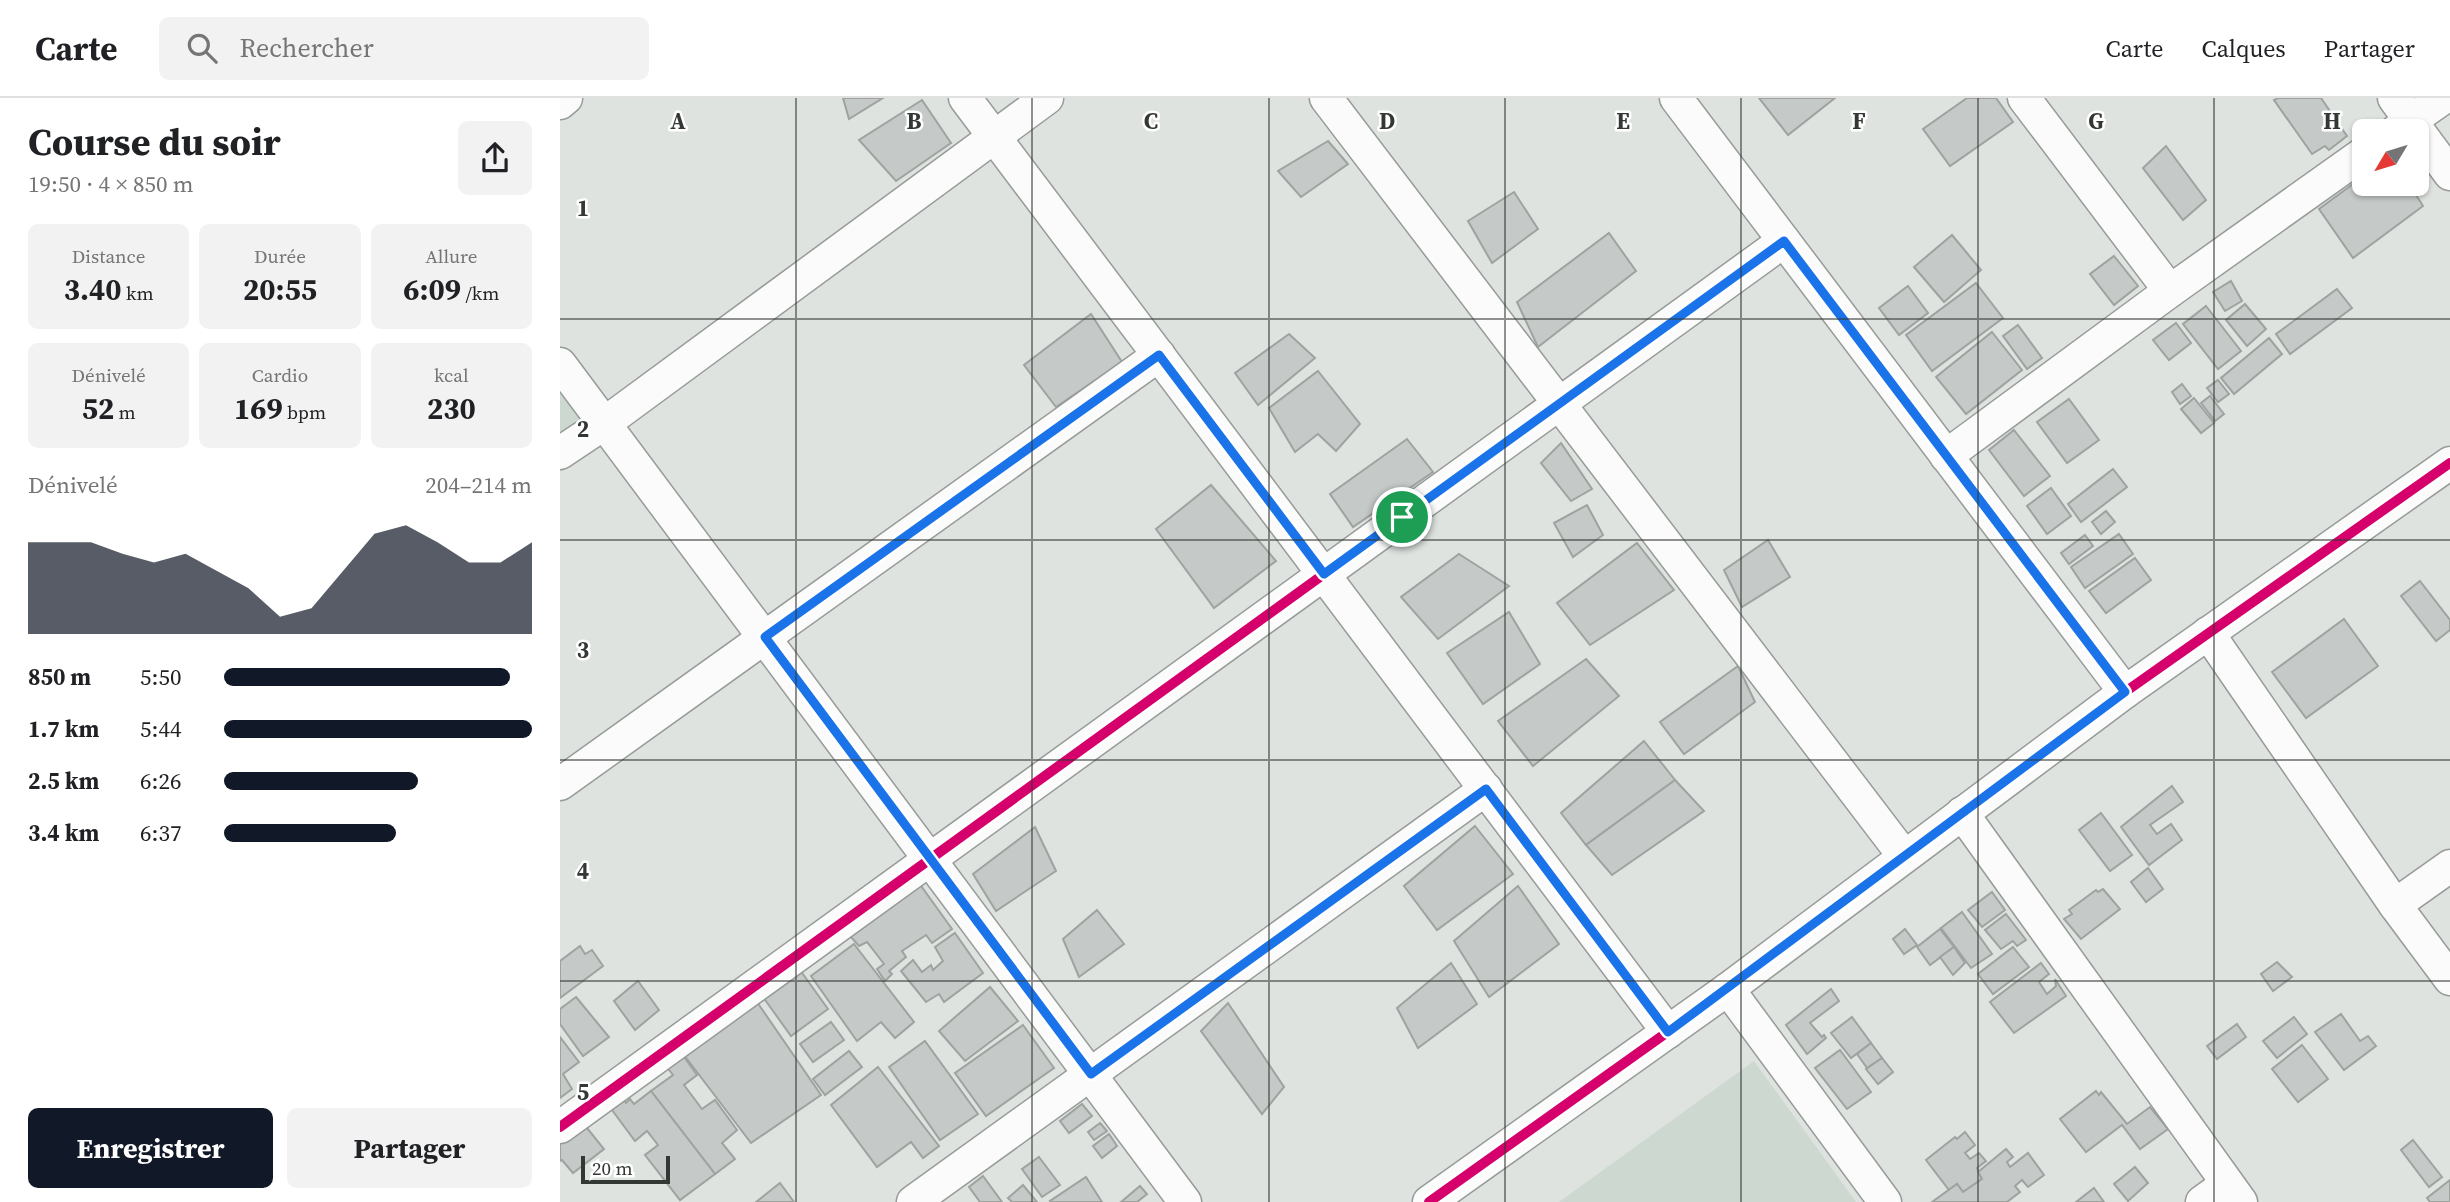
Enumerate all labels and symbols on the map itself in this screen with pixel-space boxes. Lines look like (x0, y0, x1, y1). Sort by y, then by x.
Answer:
text: A (670, 105, 686, 137)
text: B (907, 105, 922, 137)
text: C (1144, 105, 1158, 137)
text: D (1379, 105, 1395, 137)
text: E (1616, 105, 1630, 137)
text: F (1852, 105, 1866, 137)
text: G (2088, 105, 2104, 137)
text: H (2323, 105, 2341, 137)
north arrow (2352, 119, 2429, 196)
text: 1 (577, 192, 589, 224)
text: 2 (577, 413, 589, 445)
pin (1372, 487, 1432, 547)
text: 3 (577, 634, 589, 666)
text: 4 (577, 855, 589, 887)
text: 5 (577, 1076, 589, 1108)
scale bar (581, 1153, 670, 1185)

